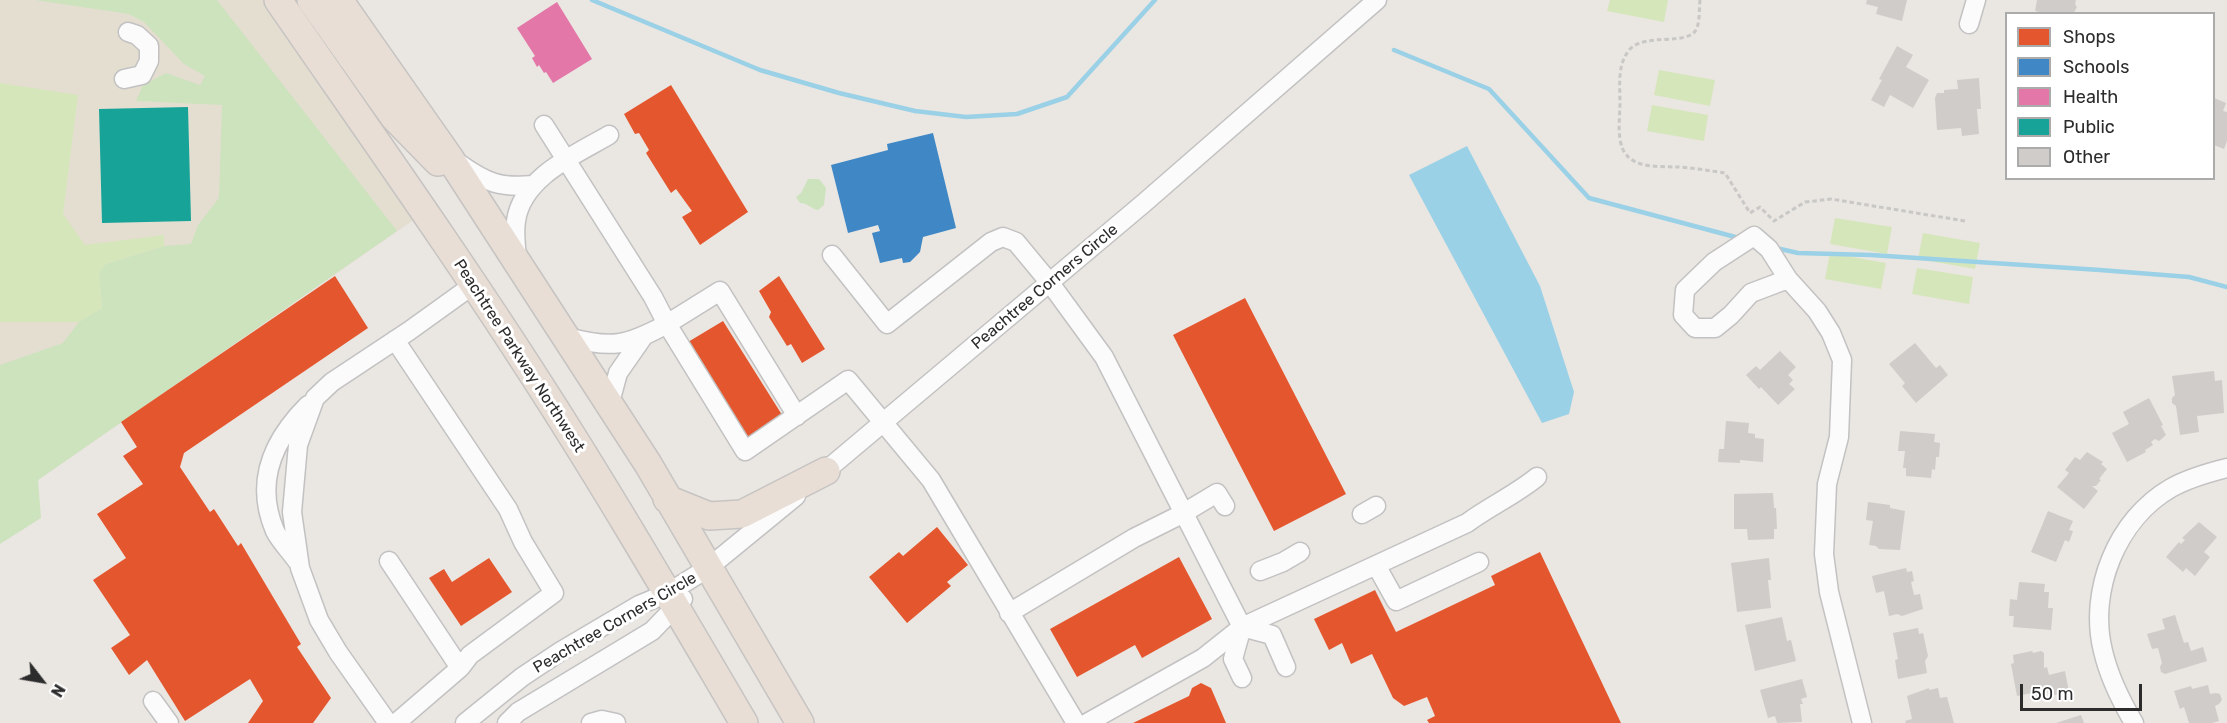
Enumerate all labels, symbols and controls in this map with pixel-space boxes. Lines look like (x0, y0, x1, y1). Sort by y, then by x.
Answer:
legend (2005, 12, 2215, 180)
text: Shops (2063, 26, 2115, 48)
text: Schools (2063, 56, 2129, 78)
text: Health (2063, 86, 2118, 108)
text: Public (2063, 116, 2115, 138)
text: Other (2063, 146, 2110, 168)
street label: Peachtree Corners Circle (968, 220, 1122, 354)
street label: Peachtree Parkway Northwest (449, 256, 589, 456)
street label: Peachtree Corners Circle (530, 568, 700, 678)
north arrow (12, 651, 72, 711)
scale bar (2023, 672, 2144, 710)
text: N (47, 681, 69, 700)
text: 50 m (2031, 683, 2074, 705)

